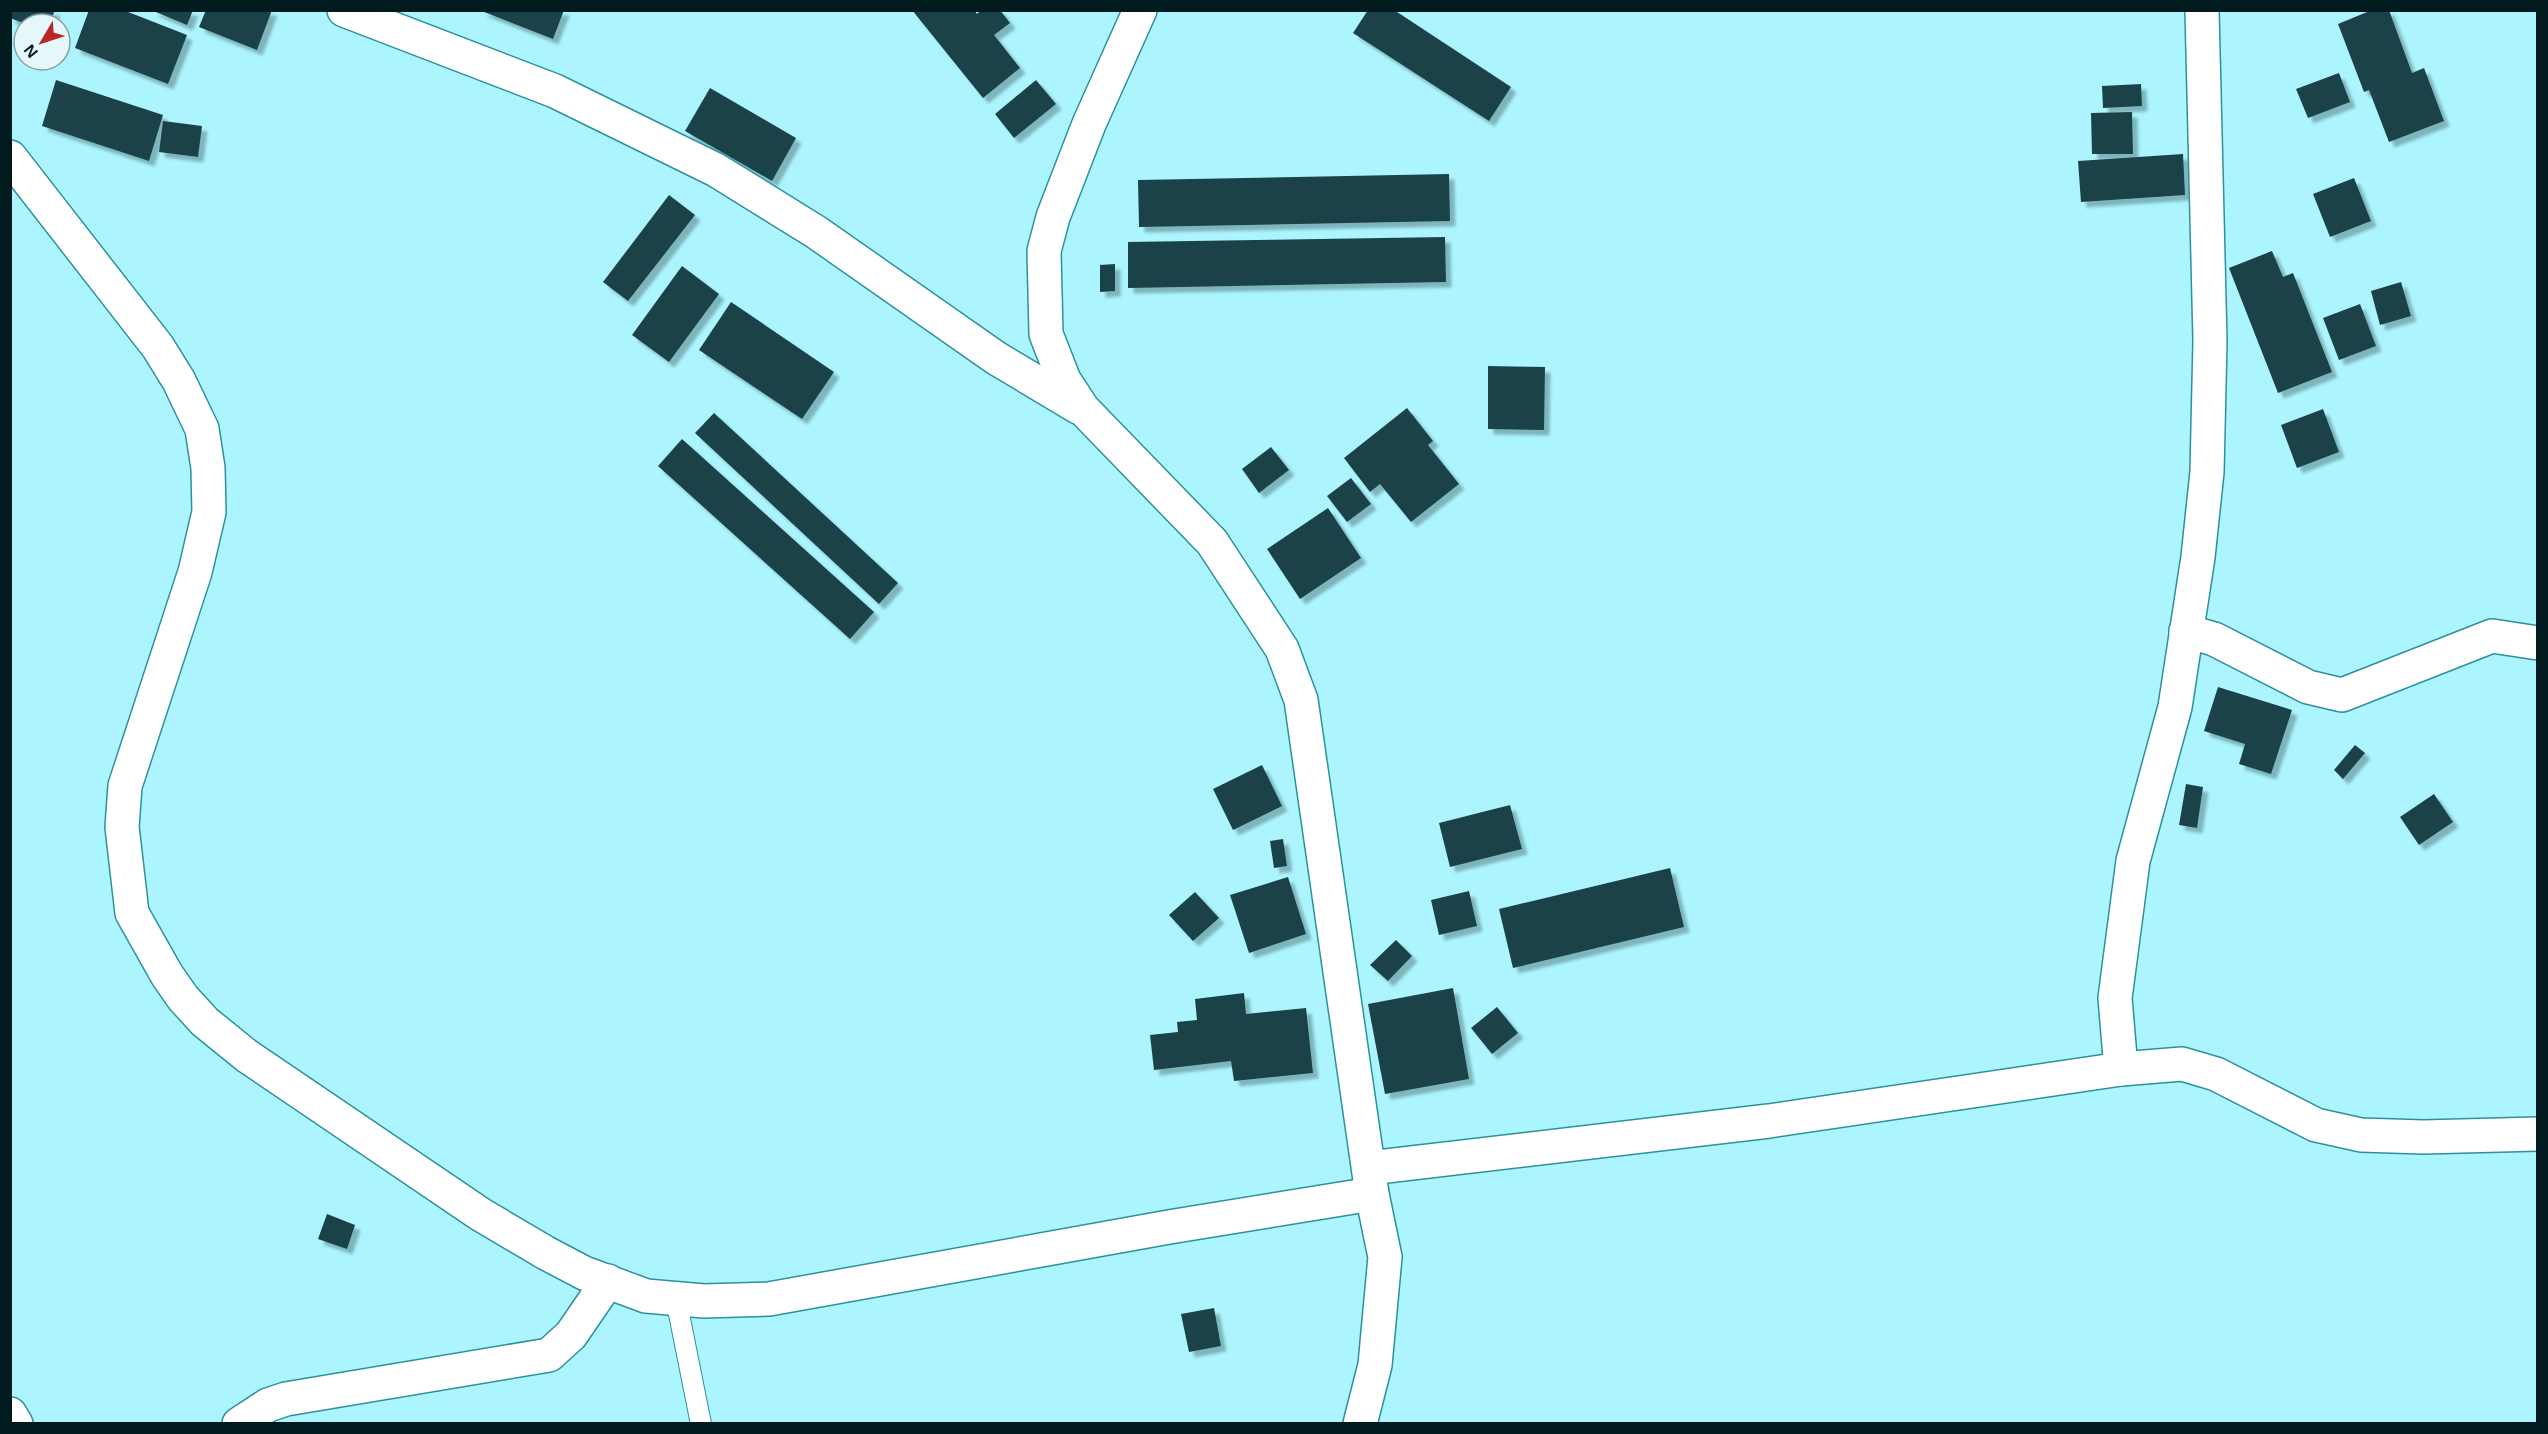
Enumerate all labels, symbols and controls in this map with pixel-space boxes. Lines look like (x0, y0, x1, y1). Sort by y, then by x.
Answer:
north arrow (12, 12, 72, 72)
text: N (20, 41, 41, 61)

